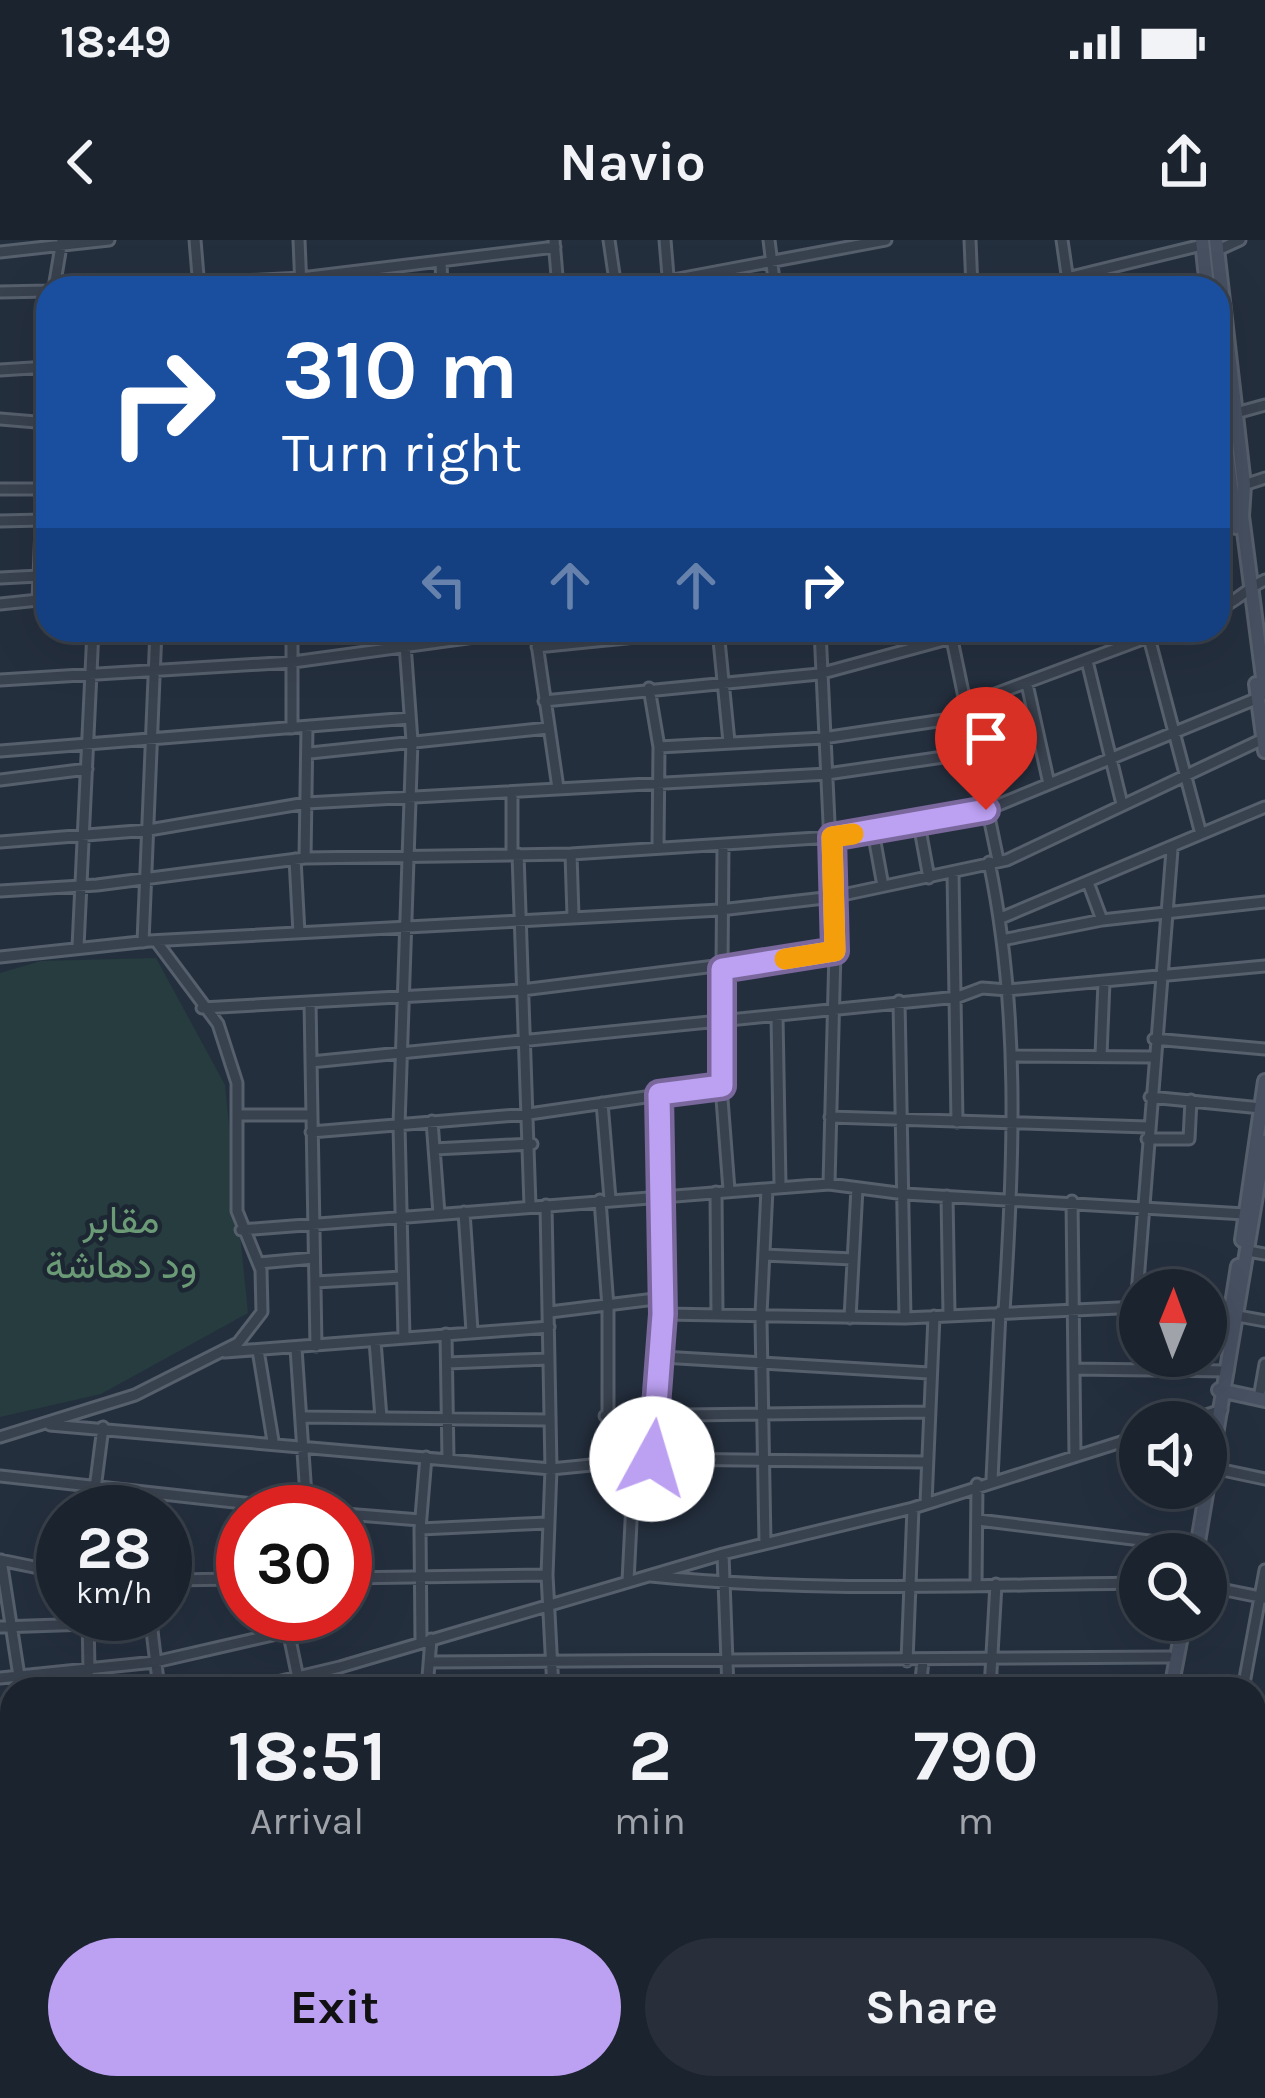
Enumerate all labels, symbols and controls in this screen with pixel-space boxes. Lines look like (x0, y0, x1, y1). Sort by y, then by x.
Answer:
text: 18:49 (60, 16, 172, 68)
icon: back (48, 129, 114, 195)
icon: share (1151, 129, 1217, 195)
text: Navio (559, 130, 706, 194)
text: 310 m (282, 321, 518, 419)
icon: right (84, 324, 240, 480)
text: Turn right (282, 421, 522, 485)
icon: left (411, 552, 477, 618)
icon: ahead (537, 552, 603, 618)
icon: ahead (663, 552, 729, 618)
icon: right (789, 552, 855, 618)
pin (935, 687, 1037, 810)
icon: arrive (953, 705, 1019, 771)
park label: مقابر ود دهاشة (45, 1197, 197, 1289)
north arrow (1119, 1269, 1227, 1377)
map controls (1119, 1269, 1227, 1641)
position arrow (589, 1396, 715, 1522)
button: sound (1119, 1401, 1227, 1509)
speed limit sign: 30 (216, 1485, 372, 1641)
text: 28 (76, 1513, 152, 1583)
button: search (1119, 1533, 1227, 1641)
text: km/h (76, 1575, 152, 1611)
text: 18:51 (227, 1714, 387, 1798)
text: 2 (628, 1714, 672, 1798)
text: 790 (913, 1714, 1039, 1798)
text: Arrival (250, 1798, 364, 1844)
text: min (614, 1798, 686, 1844)
text: m (958, 1798, 994, 1844)
button: Exit (48, 1938, 621, 2076)
button: Share (645, 1938, 1218, 2076)

